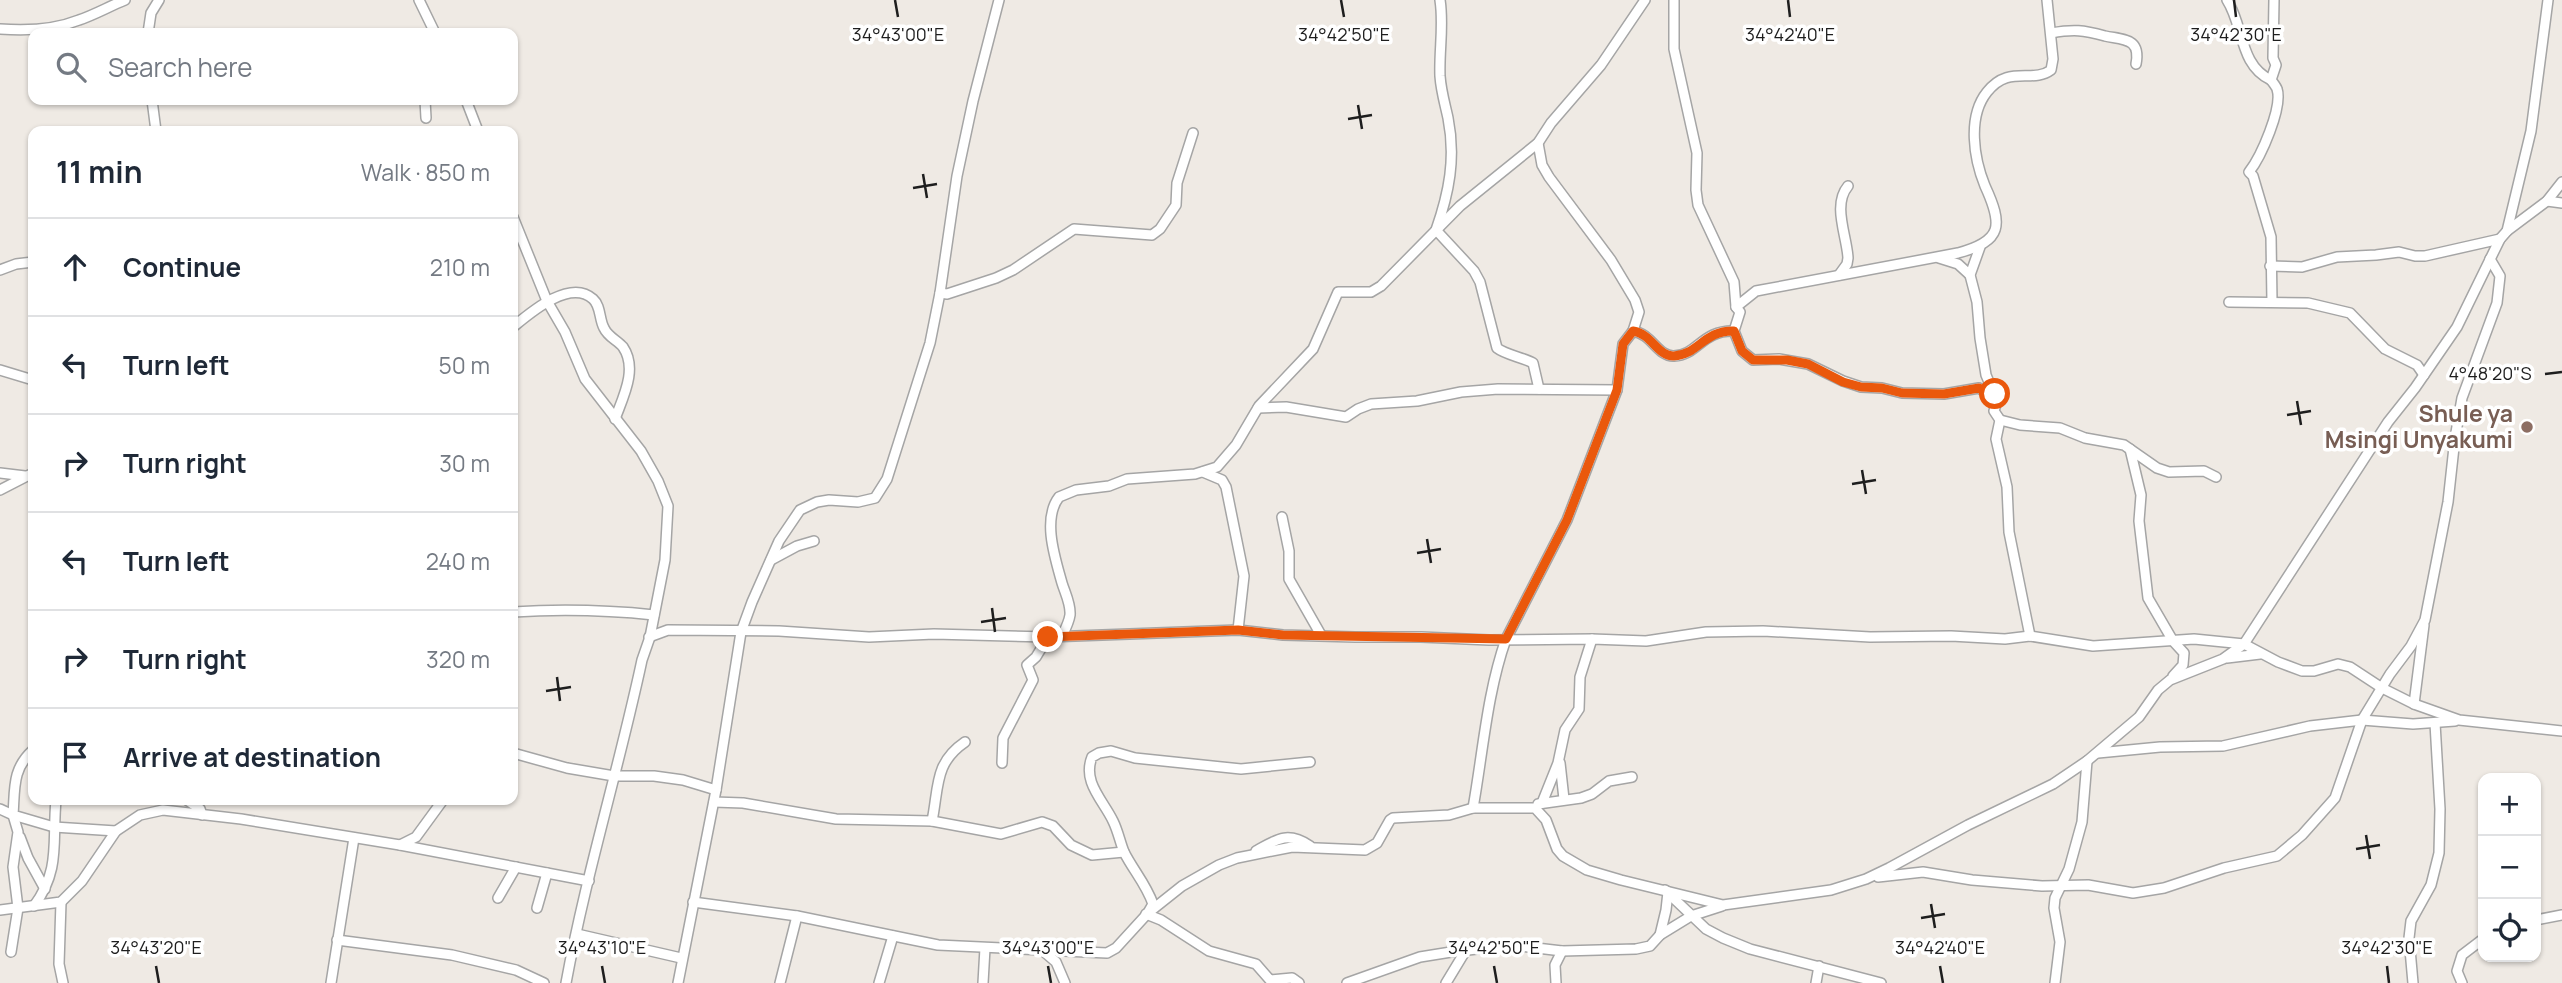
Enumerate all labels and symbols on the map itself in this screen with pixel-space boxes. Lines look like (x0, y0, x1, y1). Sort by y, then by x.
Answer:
text: 34°43'00"E (852, 22, 944, 46)
text: 34°42'50"E (1298, 22, 1390, 46)
text: 34°42'40"E (1745, 22, 1835, 46)
text: 34°42'30"E (2190, 22, 2282, 46)
text: 4°48'20"S (2448, 361, 2532, 385)
route start (1979, 378, 2010, 409)
place label: Shule ya Msingi Unyakumi (2325, 397, 2513, 455)
marker: Shule ya Msingi Unyakumi (2519, 419, 2535, 435)
route end (1032, 621, 1063, 652)
text: 34°43'20"E (110, 935, 202, 959)
text: 34°43'10"E (558, 935, 646, 959)
text: 34°43'00"E (1002, 935, 1094, 959)
text: 34°42'50"E (1448, 935, 1540, 959)
text: 34°42'40"E (1895, 935, 1985, 959)
text: 34°42'30"E (2341, 935, 2433, 959)

